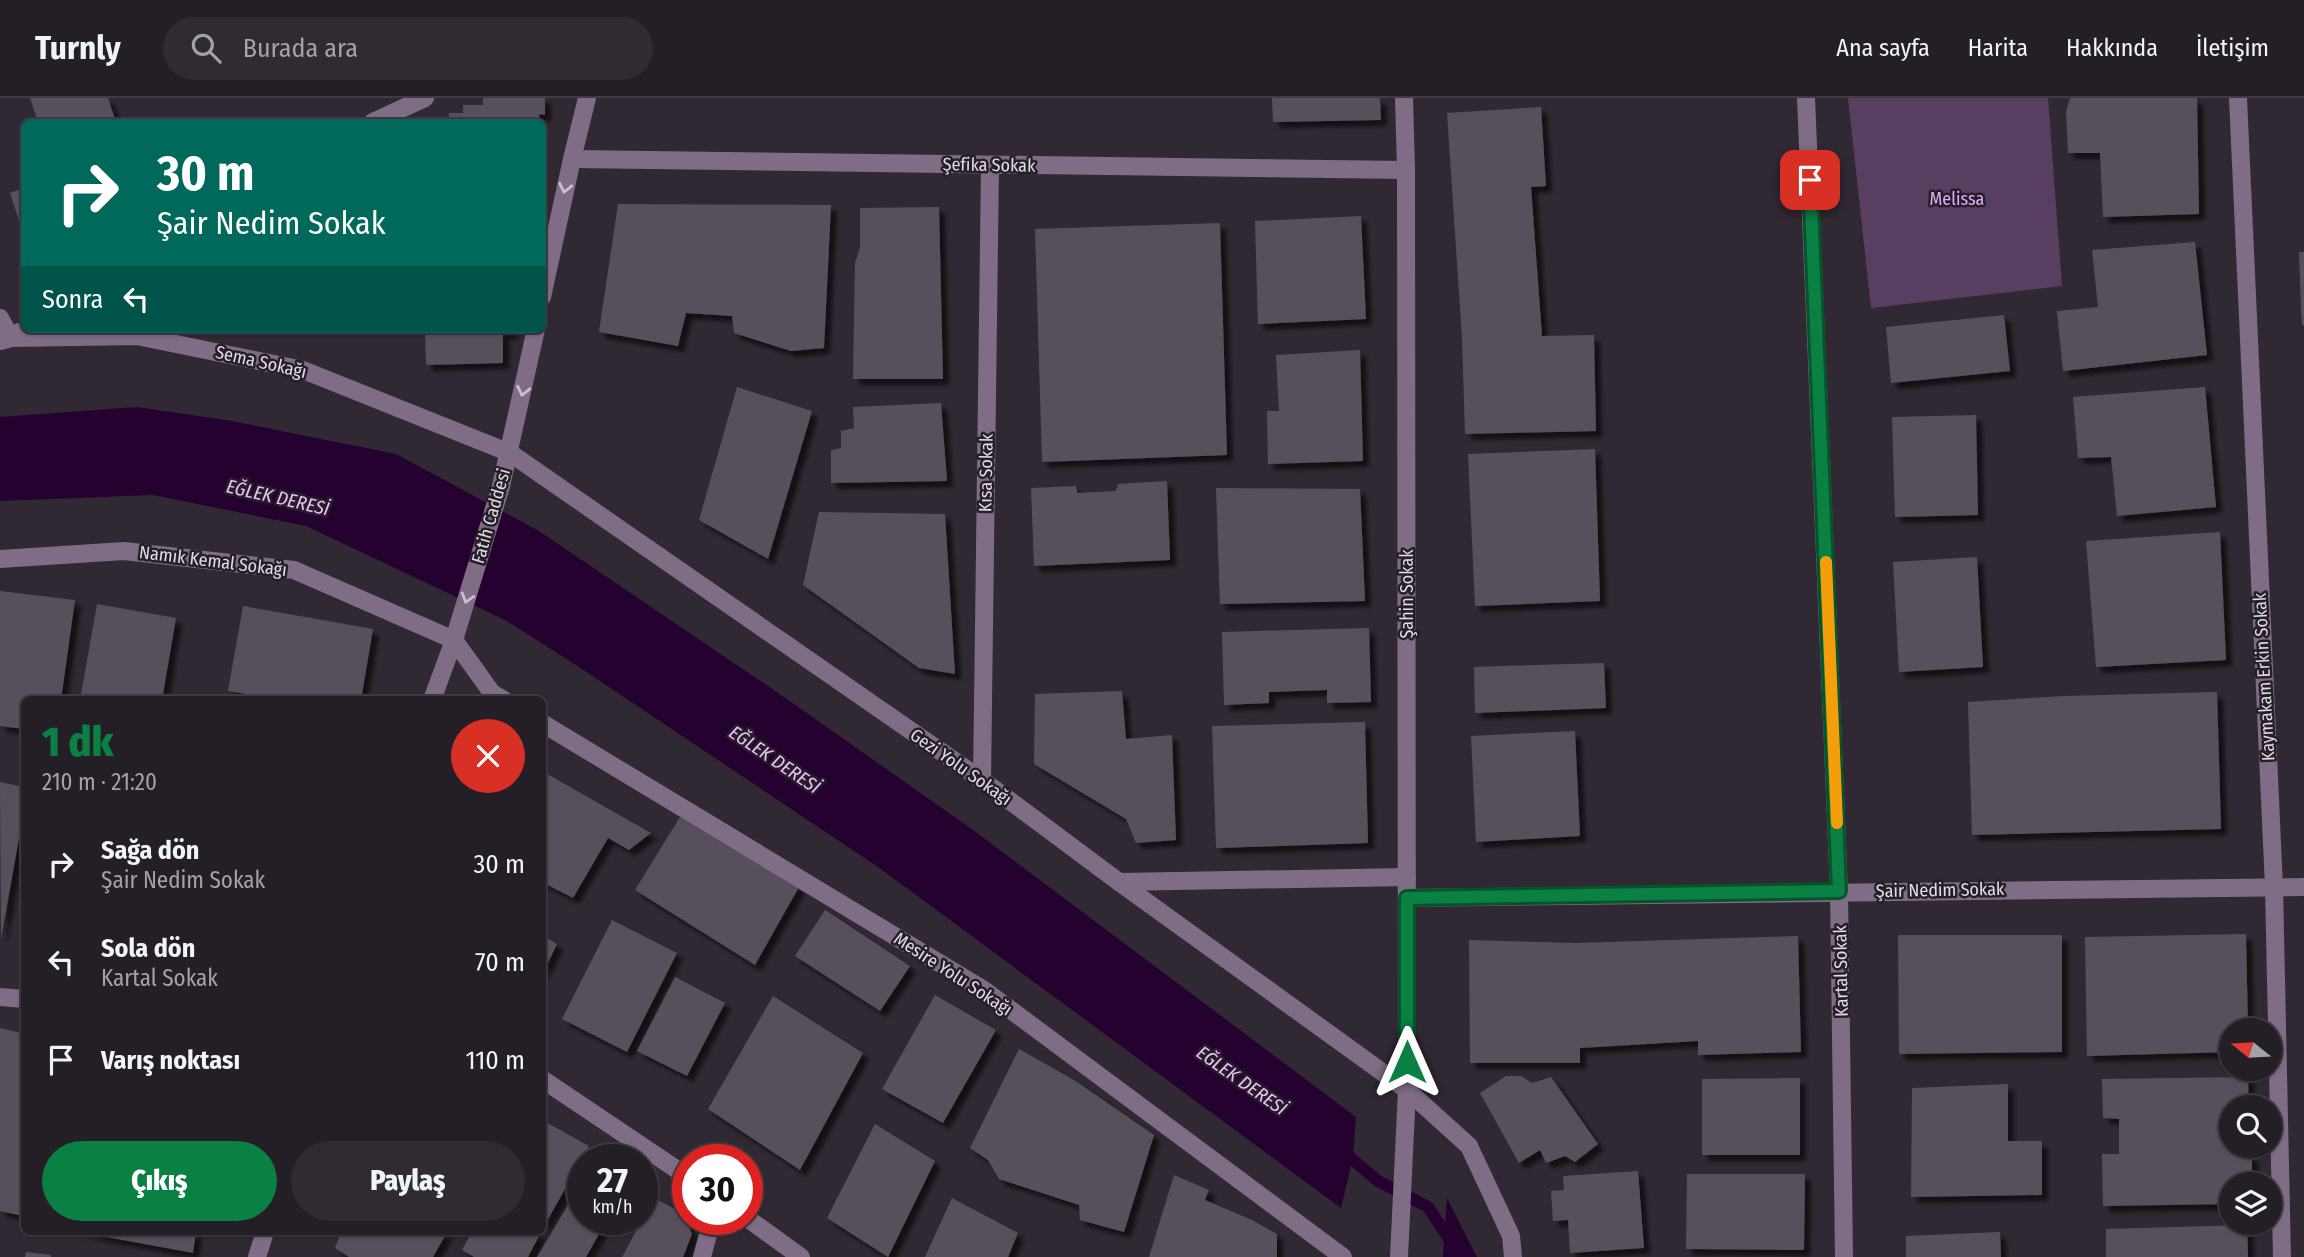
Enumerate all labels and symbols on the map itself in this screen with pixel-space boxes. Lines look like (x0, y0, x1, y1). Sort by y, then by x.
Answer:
pin (1780, 150, 1840, 210)
street label: Şefika Sokak (942, 153, 1036, 177)
one-way arrow (559, 182, 574, 194)
park label: Melissa (1930, 188, 1985, 210)
street label: Sema Sokağı (213, 341, 309, 383)
one-way arrow (516, 385, 531, 397)
street label: Kısa Sokak (974, 433, 998, 512)
street label: Fatih Caddesi (467, 466, 515, 566)
water label: EĞLEK DERESİ (224, 474, 333, 521)
street label: Namık Kemal Sokağı (138, 541, 288, 581)
street label: Şahin Sokak (1396, 549, 1418, 639)
one-way arrow (460, 592, 475, 604)
street label: Kaymakam Erkin Sokak (2249, 592, 2279, 762)
water label: EĞLEK DERESİ (725, 720, 826, 799)
street label: Gezi Yolu Sokağı (906, 724, 1016, 810)
street label: Şair Nedim Sokak (1876, 878, 2005, 902)
street label: Kartal Sokak (1829, 924, 1853, 1017)
street label: Mesire Yolu Sokağı (890, 928, 1016, 1020)
north arrow (2219, 1018, 2282, 1082)
position arrow (1370, 1025, 1444, 1099)
water label: EĞLEK DERESİ (1192, 1041, 1292, 1121)
speed limit sign: 30 (672, 1144, 763, 1235)

